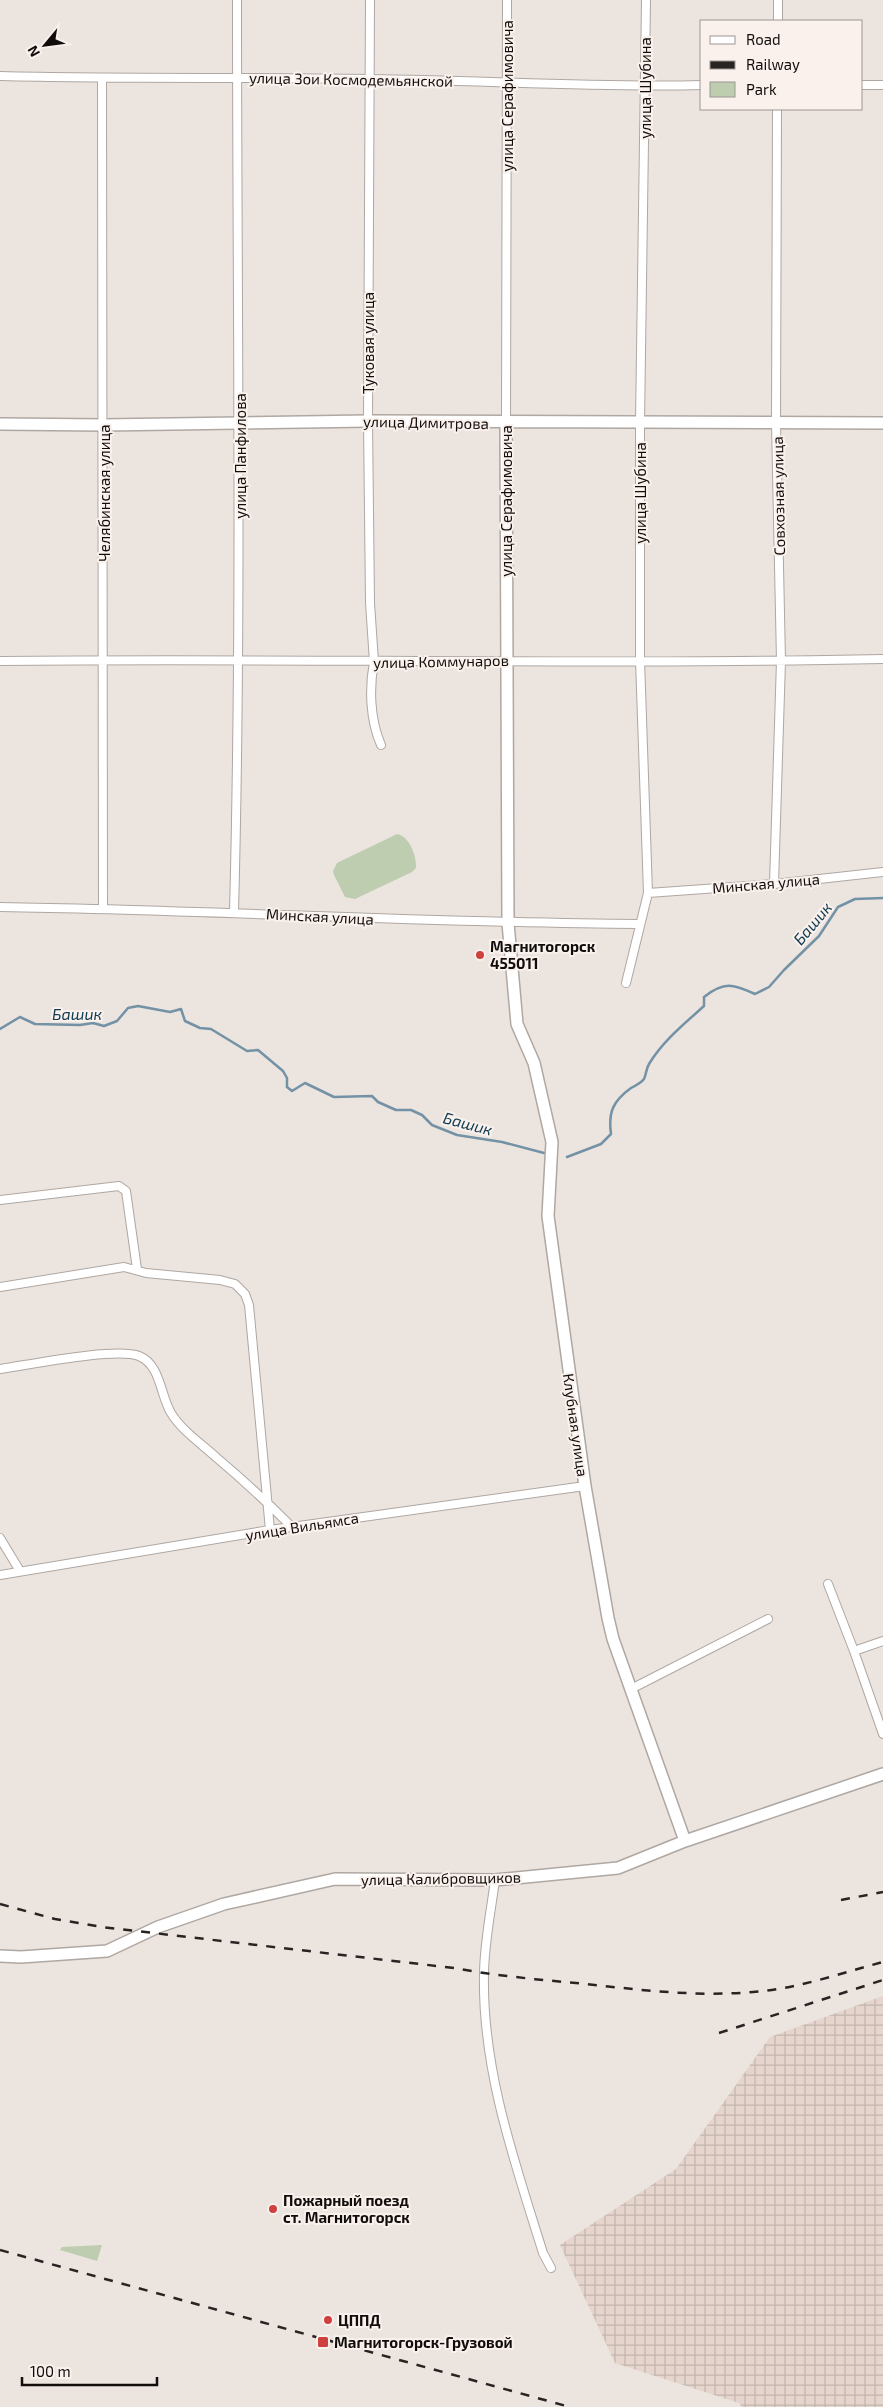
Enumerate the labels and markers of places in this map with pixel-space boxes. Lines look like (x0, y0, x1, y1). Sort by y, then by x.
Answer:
place label: Магнитогорск 455011 (490, 937, 596, 972)
marker: Магнитогорск 455011 (474, 949, 486, 961)
place label: Пожарный поезд ст. Магнитогорск (283, 2191, 410, 2226)
marker: Пожарный поезд ст. Магнитогорск (267, 2203, 279, 2215)
place label: ЦППД (338, 2311, 381, 2329)
marker: ЦППД (322, 2314, 334, 2326)
place label: Магнитогорск-Грузовой (334, 2333, 513, 2351)
marker: Магнитогорск-Грузовой (316, 2335, 330, 2349)

